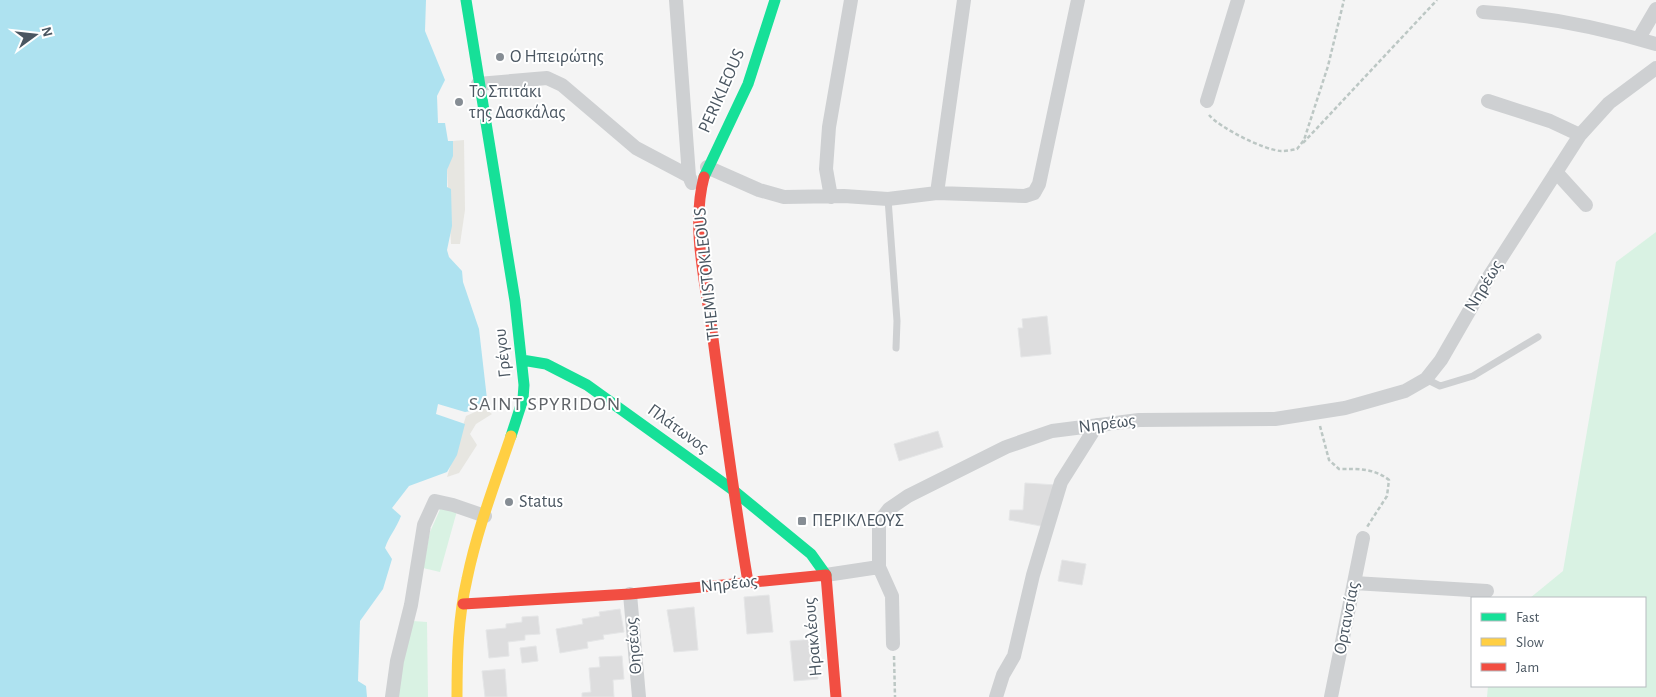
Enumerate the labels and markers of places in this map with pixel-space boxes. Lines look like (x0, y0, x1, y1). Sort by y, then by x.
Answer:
place label: Ο Ηπειρώτης (510, 48, 604, 66)
marker: Ο Ηπειρώτης (494, 51, 506, 63)
place label: Το Σπιτάκι της Δασκάλας (468, 83, 566, 122)
marker: Το Σπιτάκι της Δασκάλας (453, 96, 465, 108)
place label: Status (519, 493, 563, 511)
marker: Status (503, 496, 515, 508)
place label: ΠΕΡΙΚΛΕΟΥΣ (812, 512, 904, 530)
marker: ΠΕΡΙΚΛΕΟΥΣ (796, 515, 808, 527)

